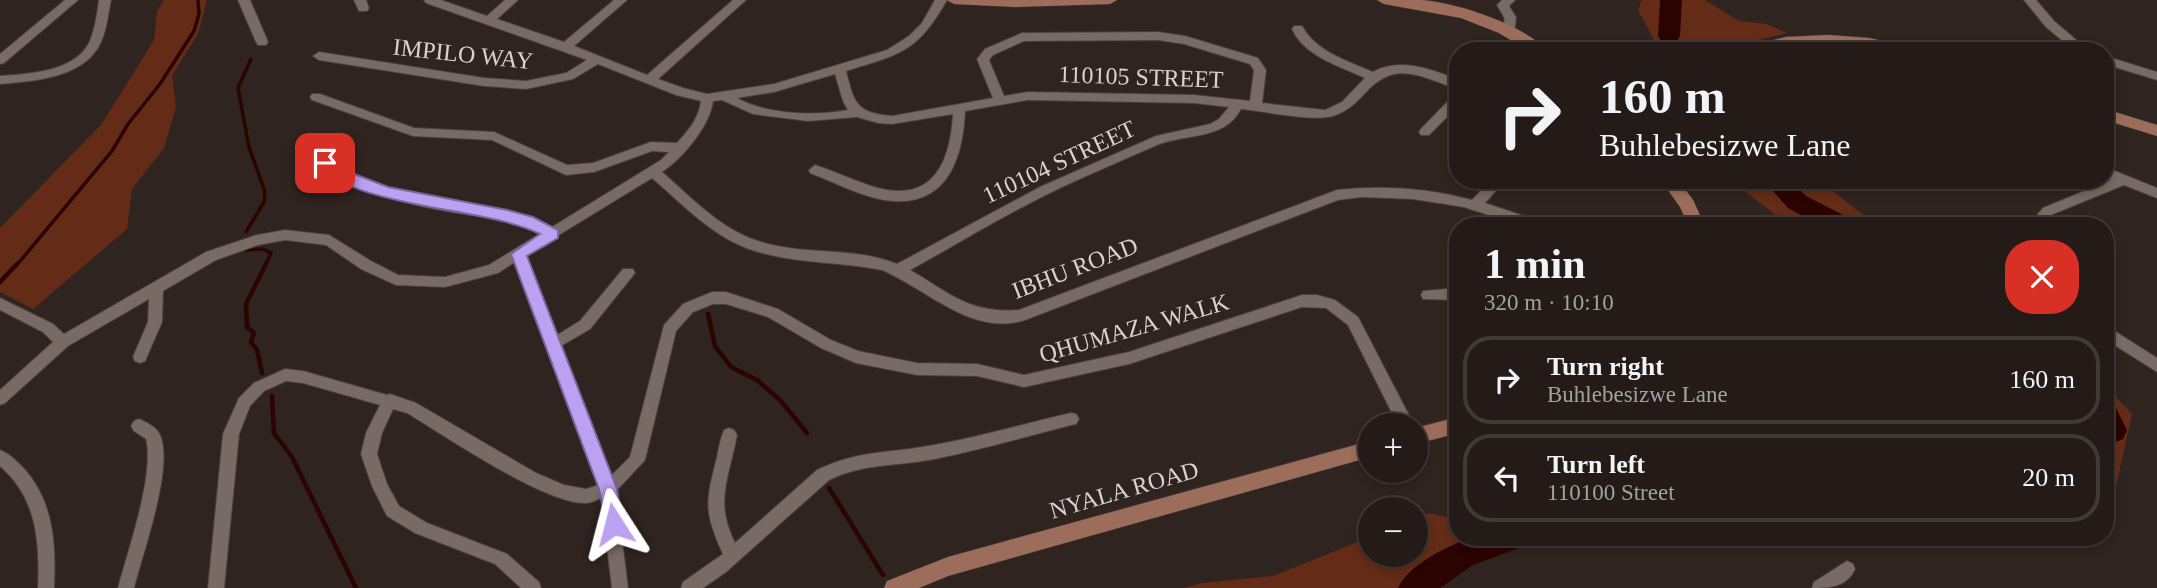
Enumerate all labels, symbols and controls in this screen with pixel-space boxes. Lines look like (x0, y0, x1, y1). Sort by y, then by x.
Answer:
street label: IMPILO WAY (392, 34, 534, 74)
street label: 110105 STREET (1058, 61, 1224, 93)
text: 160 m (1599, 69, 1726, 124)
icon: right (1484, 70, 1575, 161)
street label: 110104 STREET (979, 115, 1140, 209)
text: Buhlebesizwe Lane (1599, 127, 1850, 163)
pin (295, 133, 355, 193)
icon: arrive (306, 144, 344, 182)
street label: IBHU ROAD (1008, 232, 1142, 304)
button: close (2005, 240, 2079, 314)
text: 1 min (1484, 241, 1586, 287)
street label: QHUMAZA WALK (1036, 288, 1233, 368)
text: 320 m · 10:10 (1484, 290, 1614, 315)
text: Turn right (1547, 352, 1664, 381)
icon: right (1488, 361, 1526, 399)
text: 160 m (2009, 365, 2075, 394)
text: Buhlebesizwe Lane (1547, 382, 1728, 407)
map controls (1358, 413, 1428, 567)
button: + (1358, 413, 1428, 483)
text: Turn left (1547, 450, 1645, 479)
street label: NYALA ROAD (1046, 456, 1202, 524)
icon: left (1488, 459, 1526, 497)
text: 20 m (2022, 463, 2075, 492)
text: 110100 Street (1547, 480, 1675, 505)
position arrow (577, 487, 651, 561)
button: − (1358, 497, 1428, 567)

